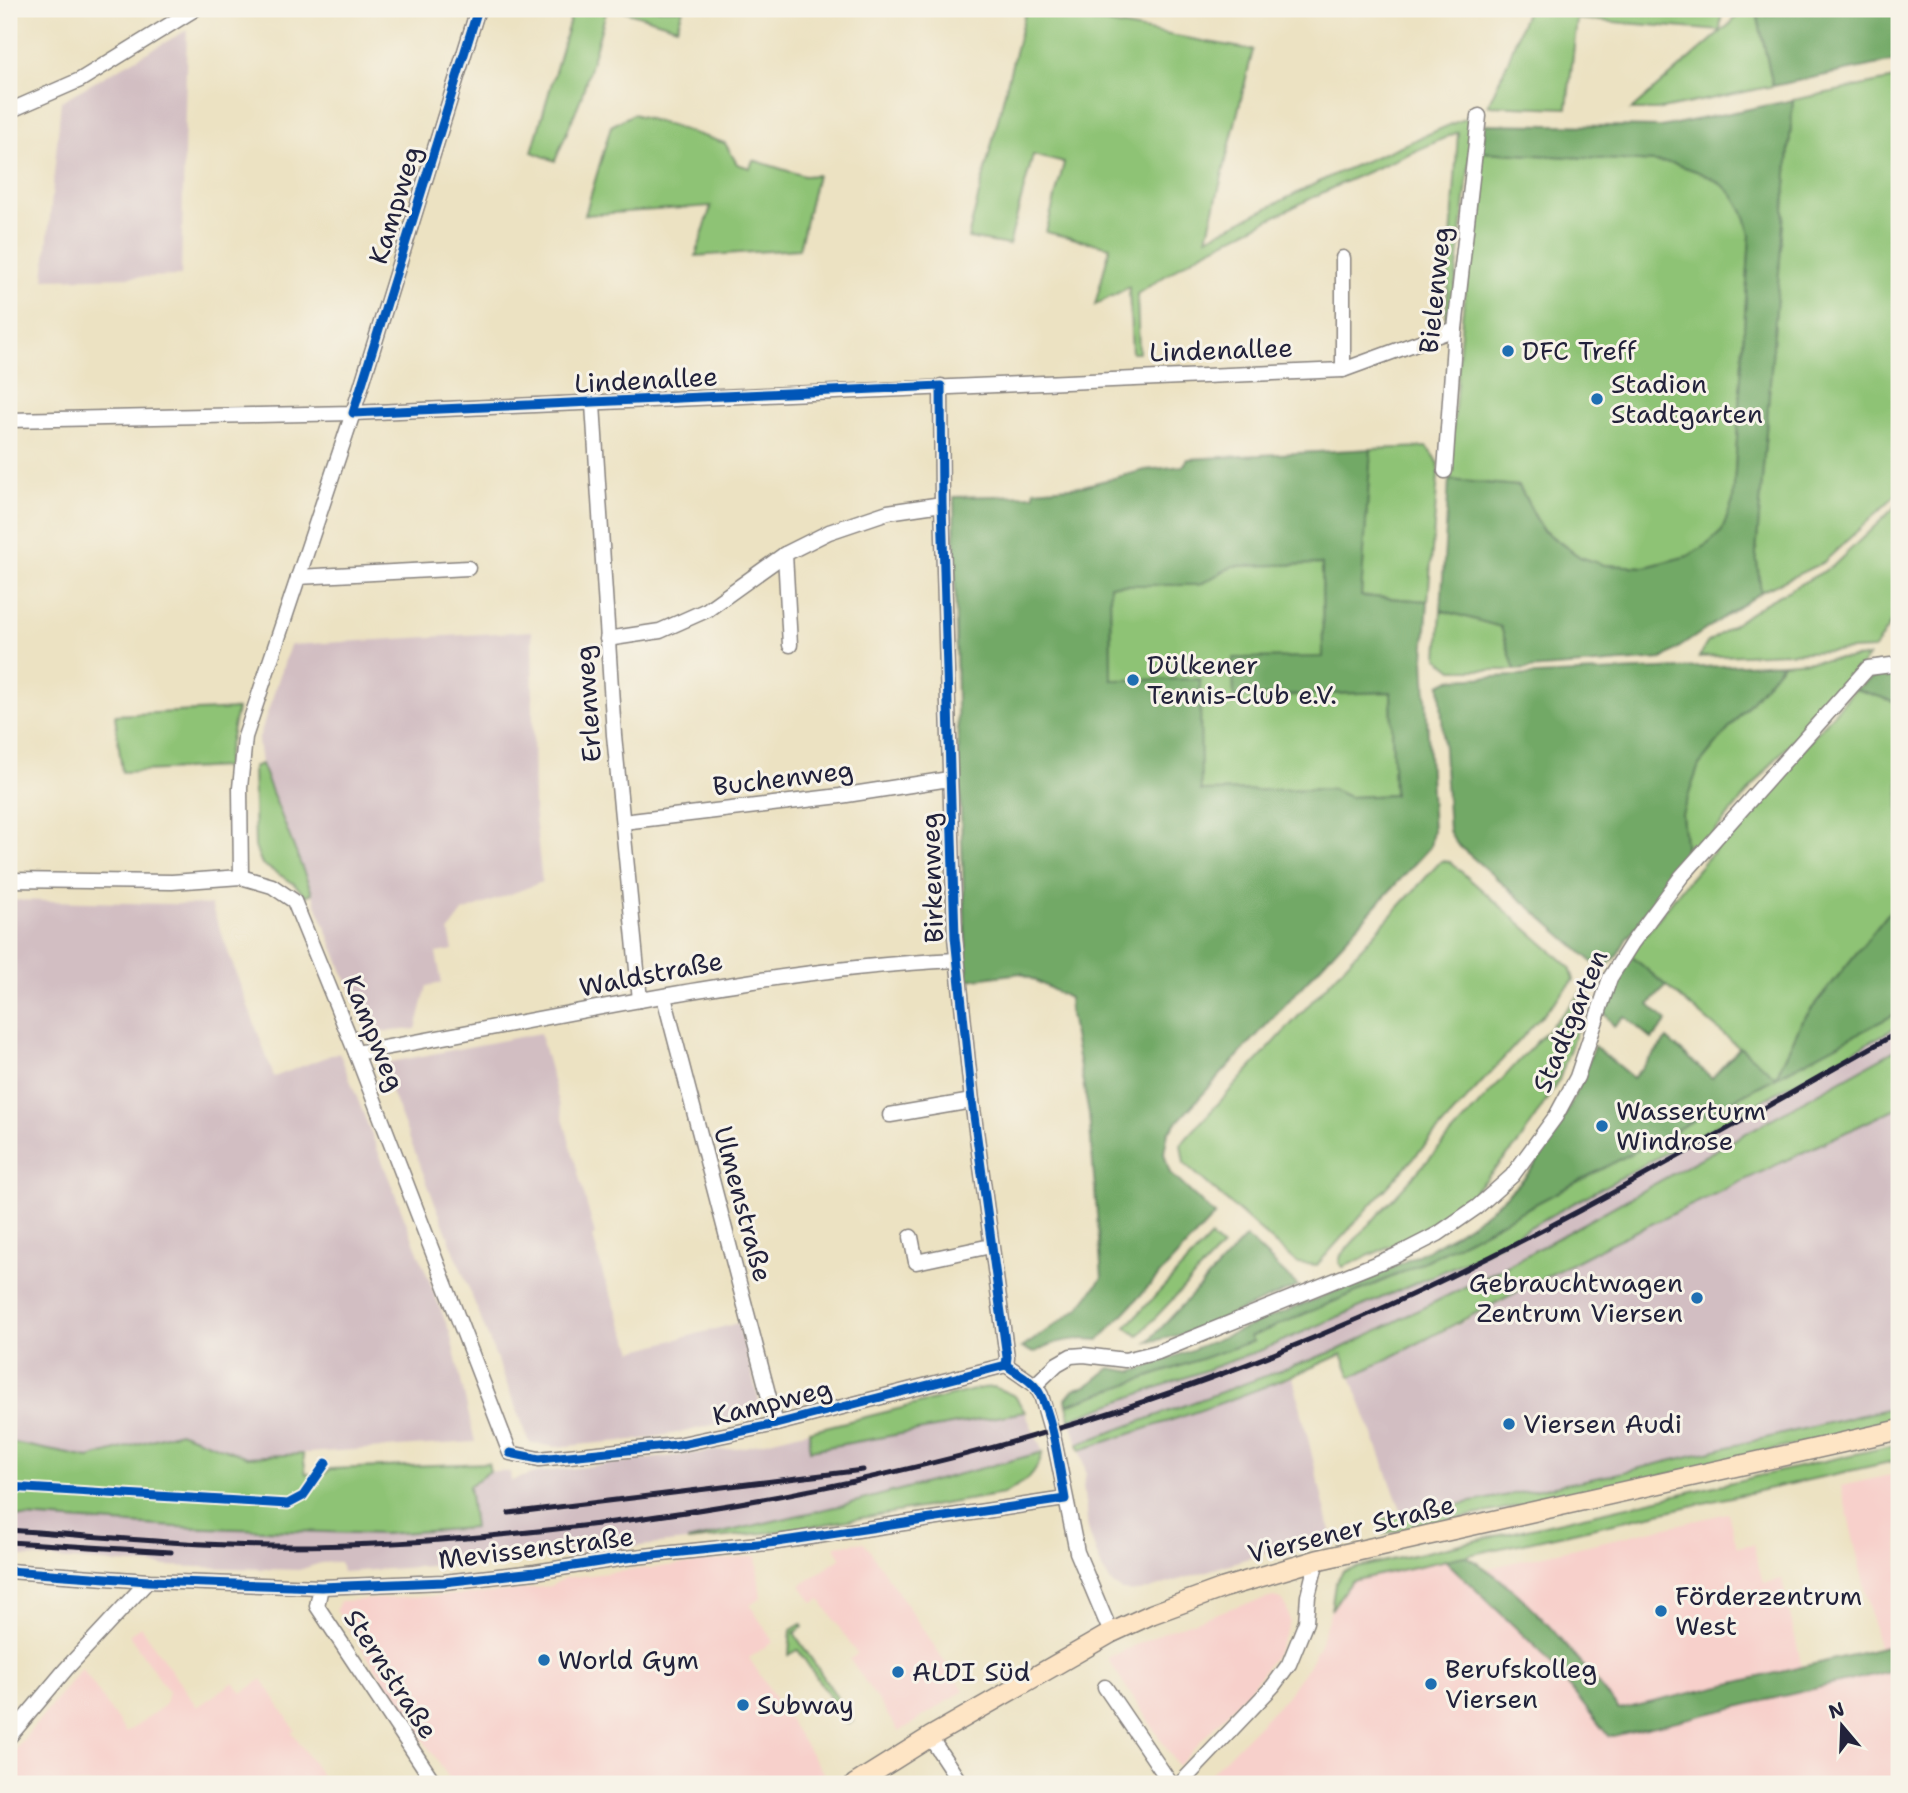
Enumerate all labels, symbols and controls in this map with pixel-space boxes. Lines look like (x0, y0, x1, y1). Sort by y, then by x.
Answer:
street label: Kampweg (360, 142, 429, 268)
street label: Bielenweg (1410, 225, 1459, 355)
street label: Lindenallee (1149, 330, 1293, 369)
place label: DFC Treff (1522, 333, 1637, 368)
marker: DFC Treff (1500, 343, 1516, 359)
street label: Lindenallee (573, 358, 719, 401)
place label: Stadion Stadtgarten (1611, 366, 1763, 431)
marker: Stadion Stadtgarten (1589, 391, 1605, 407)
street label: Erlenweg (566, 644, 609, 764)
place label: Dülkener Tennis-Club e.V. (1147, 647, 1337, 712)
marker: Dülkener Tennis-Club e.V. (1125, 672, 1141, 688)
street label: Buchenweg (711, 752, 855, 803)
street label: Birkenweg (912, 812, 951, 944)
street label: Waldstraße (576, 942, 726, 1005)
street label: Stadtgarten (1524, 944, 1615, 1098)
street label: Kampweg (335, 970, 413, 1096)
place label: Wasserturm Windrose (1616, 1093, 1766, 1158)
marker: Wasserturm Windrose (1594, 1118, 1610, 1134)
street label: Ulmenstraße (706, 1122, 781, 1285)
place label: Gebrauchtwagen Zentrum Viersen (1469, 1265, 1683, 1330)
marker: Gebrauchtwagen Zentrum Viersen (1689, 1290, 1705, 1306)
street label: Kampweg (709, 1370, 835, 1433)
place label: Viersen Audi (1523, 1406, 1682, 1441)
marker: Viersen Audi (1501, 1416, 1517, 1432)
street label: Viersener Straße (1244, 1486, 1458, 1571)
street label: Mevissenstraße (436, 1518, 636, 1577)
place label: Förderzentrum West (1675, 1578, 1862, 1643)
street label: Sternstraße (336, 1602, 446, 1745)
marker: Förderzentrum West (1653, 1603, 1669, 1619)
place label: World Gym (558, 1642, 699, 1677)
place label: Berufskolleg Viersen (1445, 1651, 1597, 1716)
marker: World Gym (536, 1652, 552, 1668)
place label: ALDI Süd (912, 1654, 1030, 1689)
marker: ALDI Süd (890, 1664, 906, 1680)
marker: Berufskolleg Viersen (1423, 1676, 1439, 1692)
place label: Subway (757, 1687, 854, 1722)
north arrow (1806, 1692, 1876, 1762)
text: N (1825, 1696, 1848, 1725)
marker: Subway (735, 1697, 751, 1713)

